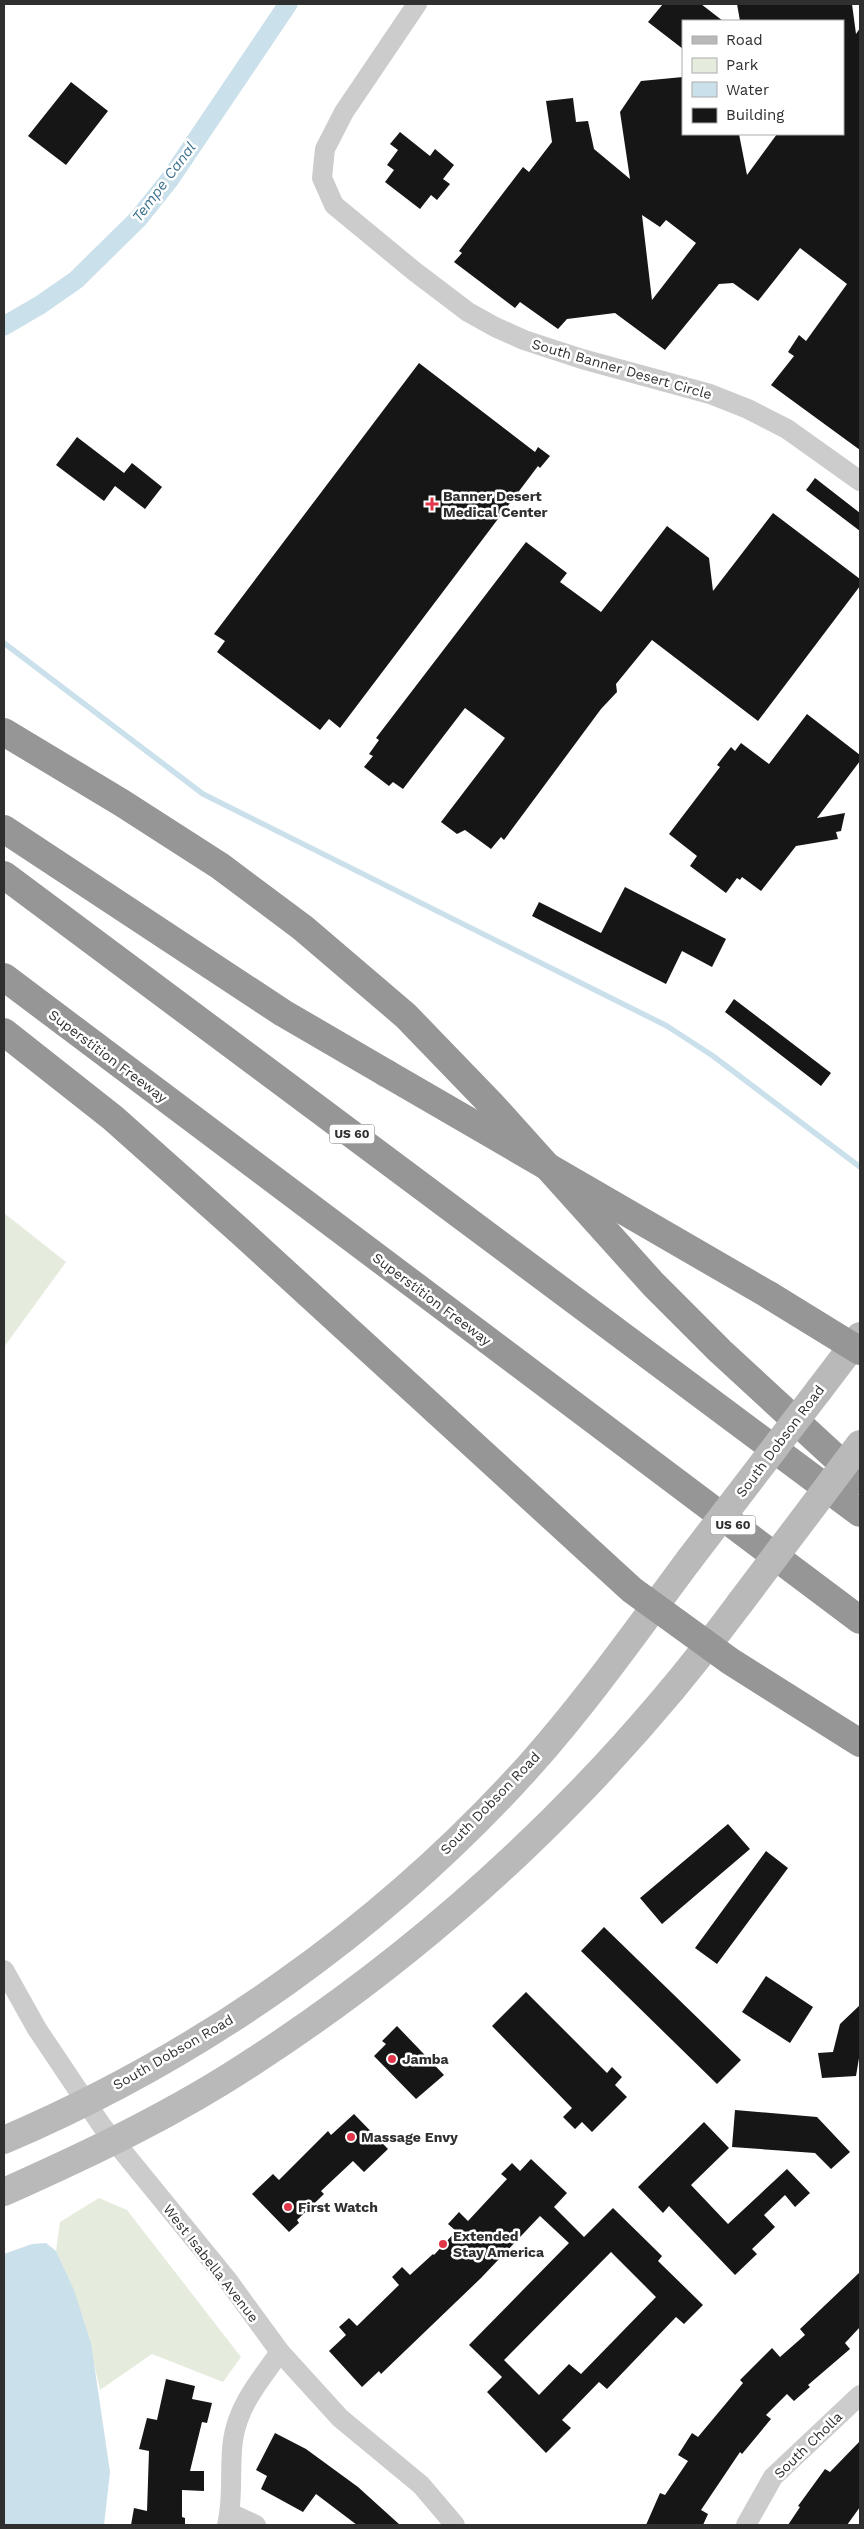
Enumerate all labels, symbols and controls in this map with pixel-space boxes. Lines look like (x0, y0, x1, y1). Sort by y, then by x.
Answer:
legend (682, 20, 844, 135)
text: Road (726, 31, 763, 49)
text: Park (726, 56, 759, 74)
text: Water (726, 81, 769, 99)
text: Building (726, 106, 784, 124)
water label: Tempe Canal (128, 138, 200, 225)
street label: South Banner Desert Circle (530, 336, 714, 402)
place label: Banner Desert Medical Center (443, 488, 548, 520)
marker: Banner Desert Medical Center (425, 497, 439, 511)
street label: Superstition Freeway (46, 1006, 171, 1106)
road number: US 60 (330, 1124, 374, 1144)
street label: Superstition Freeway (370, 1249, 495, 1349)
street label: South Dobson Road (733, 1382, 827, 1500)
road number: US 60 (710, 1516, 756, 1534)
street label: South Dobson Road (437, 1749, 543, 1857)
street label: South Dobson Road (110, 2011, 236, 2093)
place label: Jamba (402, 2051, 450, 2067)
marker: Jamba (386, 2053, 398, 2065)
place label: Massage Envy (361, 2129, 458, 2145)
marker: Massage Envy (345, 2131, 357, 2143)
place label: First Watch (298, 2199, 378, 2215)
street label: West Isabella Avenue (160, 2201, 262, 2325)
marker: First Watch (282, 2201, 294, 2213)
place label: Extended Stay America (453, 2228, 545, 2260)
marker: Extended Stay America (437, 2238, 449, 2250)
street label: South Cholla (771, 2408, 845, 2481)

